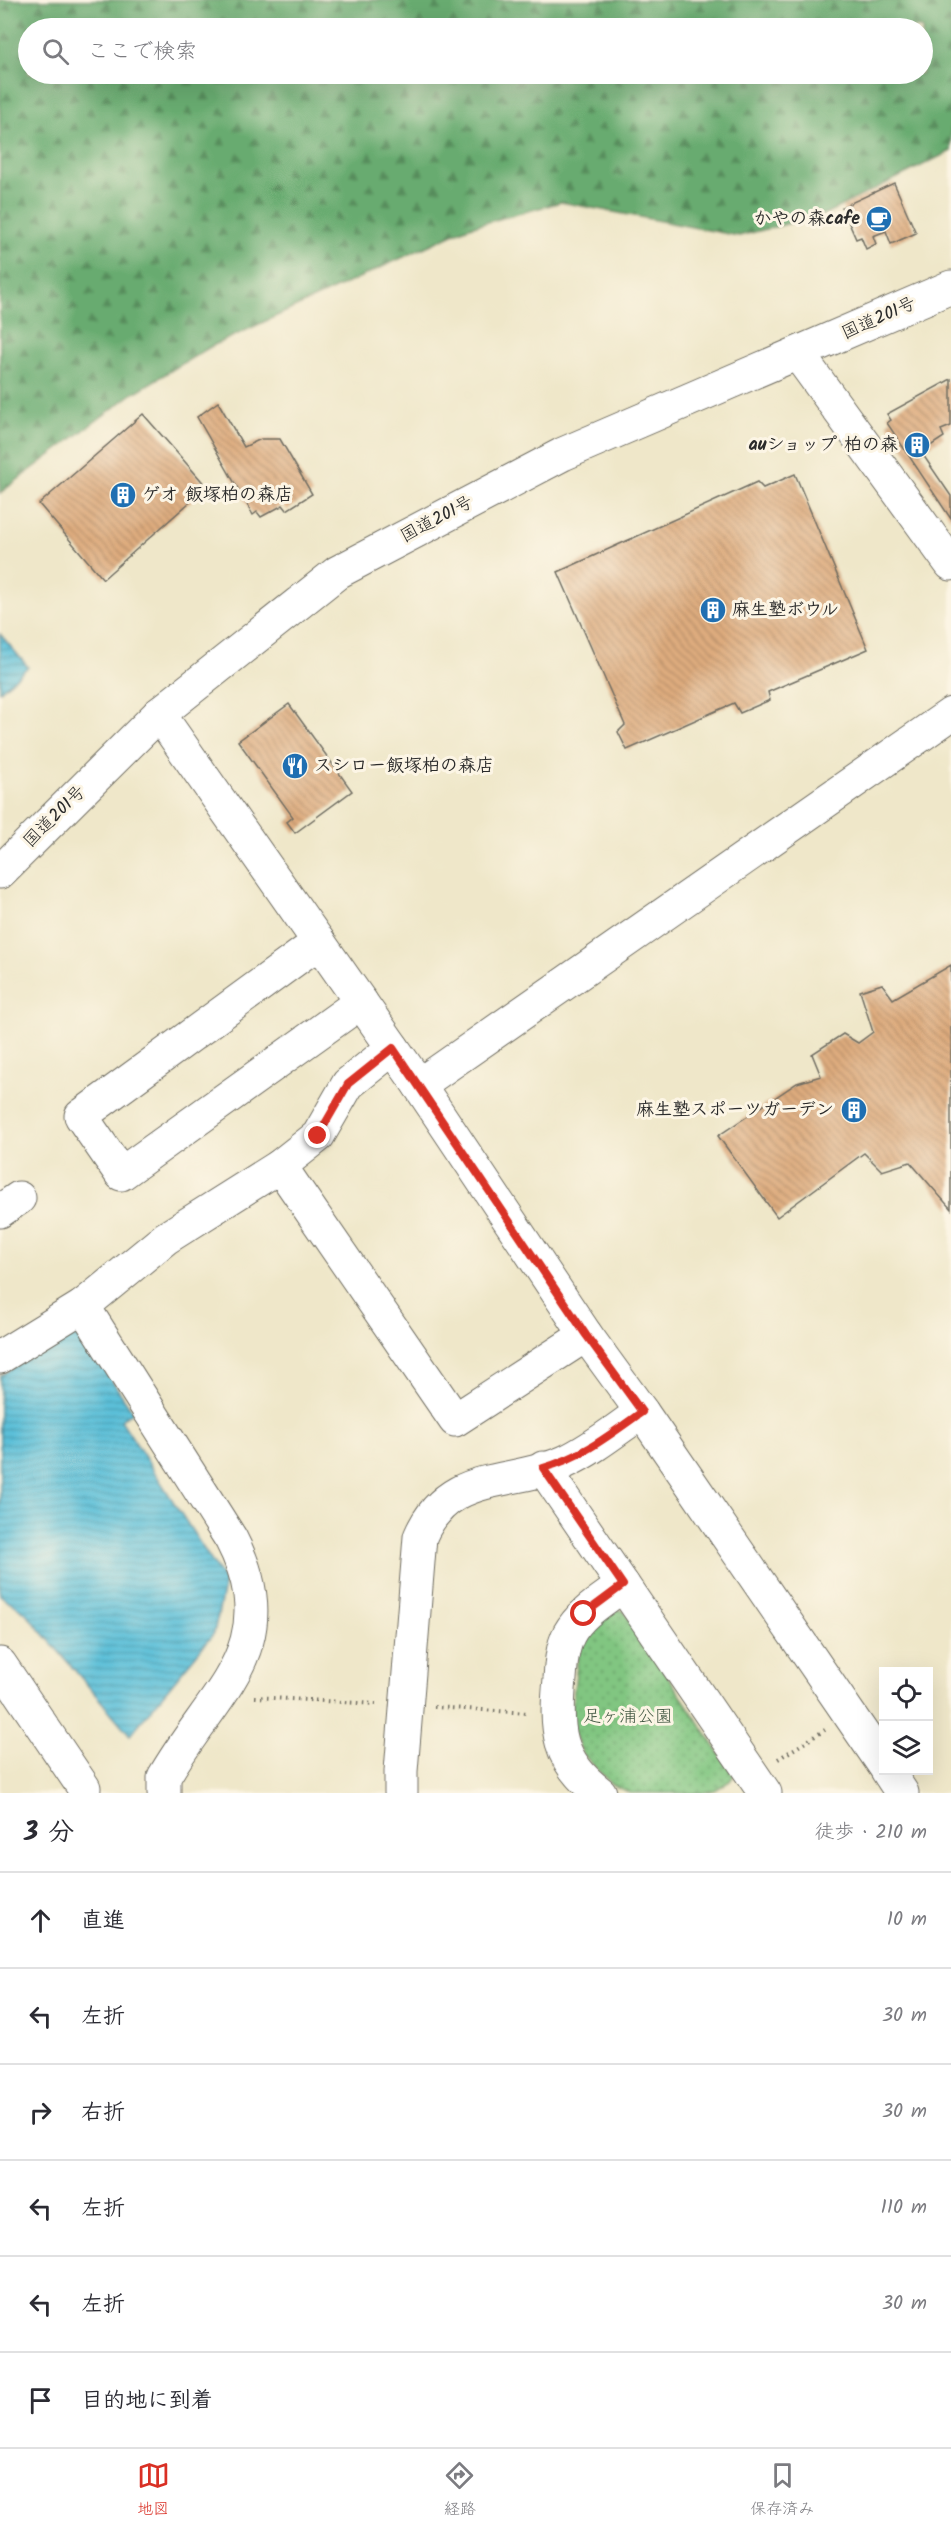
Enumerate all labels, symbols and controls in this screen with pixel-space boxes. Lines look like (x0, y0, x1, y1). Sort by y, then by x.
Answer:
search box (18, 18, 933, 84)
icon: search (39, 35, 72, 68)
text: ここで検索 (87, 35, 197, 70)
cafe icon: かやの森cafe (864, 204, 894, 234)
place label: かやの森cafe (753, 205, 860, 234)
street label: 国道201号 (837, 290, 921, 348)
building icon: auショップ 柏の森 (902, 430, 932, 460)
place label: auショップ 柏の森 (749, 431, 898, 460)
building icon: ゲオ 飯塚柏の森店 (108, 480, 138, 510)
place label: ゲオ 飯塚柏の森店 (142, 481, 293, 510)
street label: 国道201号 (395, 489, 479, 551)
building icon: 麻生塾ボウル (698, 595, 728, 625)
place label: 麻生塾ボウル (732, 596, 839, 625)
restaurant icon: スシロー飯塚柏の森店 (280, 751, 310, 781)
place label: スシロー飯塚柏の森店 (314, 752, 494, 781)
street label: 国道201号 (17, 779, 93, 855)
building icon: 麻生塾スポーツガーデン (839, 1095, 869, 1125)
place label: 麻生塾スポーツガーデン (636, 1096, 834, 1125)
route end (304, 1122, 330, 1148)
route start (570, 1600, 596, 1626)
map controls (879, 1667, 933, 1775)
button: locate (879, 1667, 933, 1721)
park label: 足ヶ浦公園 (583, 1703, 673, 1732)
button: layers (879, 1721, 933, 1775)
text: 3 分 (24, 1812, 74, 1854)
text: 徒歩 · 210 m (814, 1817, 927, 1849)
icon: ahead (24, 1904, 57, 1937)
text: 直進 (81, 1904, 125, 1939)
text: 10 m (887, 1904, 927, 1936)
icon: left (24, 2000, 57, 2033)
text: 左折 (81, 2000, 125, 2035)
text: 30 m (882, 2000, 927, 2032)
icon: right (24, 2096, 57, 2129)
text: 右折 (81, 2096, 125, 2131)
text: 30 m (882, 2096, 927, 2128)
icon: left (24, 2192, 57, 2225)
text: 左折 (81, 2192, 125, 2227)
text: 110 m (881, 2192, 927, 2224)
icon: left (24, 2288, 57, 2321)
text: 左折 (81, 2288, 125, 2323)
text: 30 m (882, 2288, 927, 2320)
icon: arrive (24, 2384, 57, 2417)
text: 目的地に到着 (81, 2384, 213, 2419)
tab: 地図 (137, 2459, 170, 2522)
tab: 経路 (443, 2459, 476, 2522)
tab: 保存済み (750, 2459, 814, 2522)

